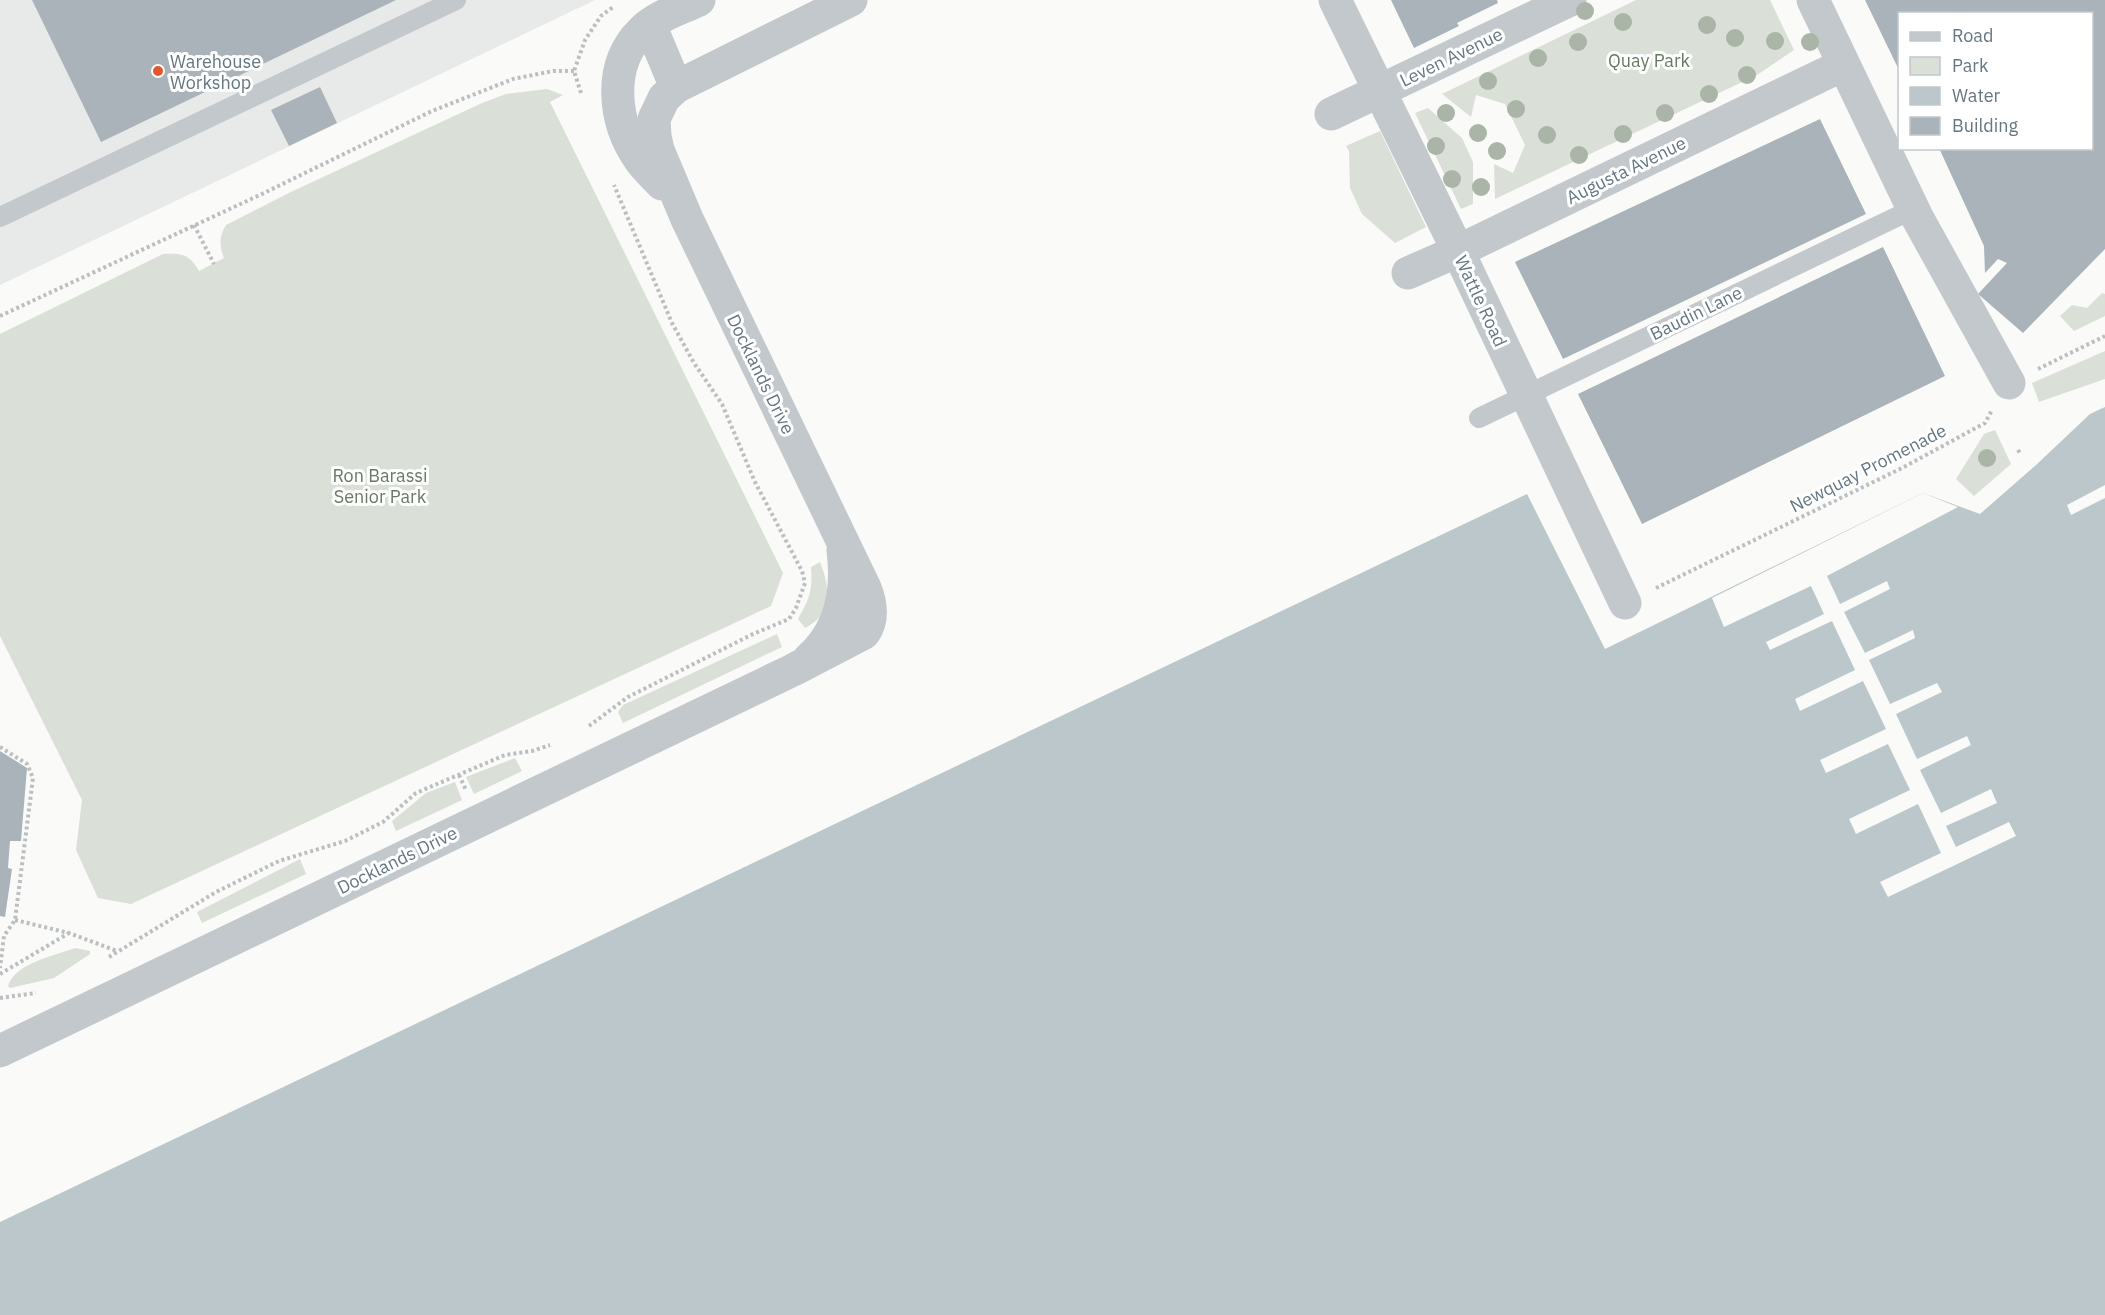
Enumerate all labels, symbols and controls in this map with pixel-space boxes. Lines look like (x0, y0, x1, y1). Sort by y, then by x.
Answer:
legend (1898, 12, 2093, 150)
street label: Leven Avenue (1396, 22, 1506, 92)
text: Road (1952, 24, 1993, 47)
park label: Quay Park (1608, 49, 1691, 72)
place label: Warehouse Workshop (170, 50, 261, 94)
text: Park (1952, 54, 1989, 77)
marker: Warehouse Workshop (151, 64, 165, 78)
text: Water (1952, 84, 2001, 107)
text: Building (1952, 114, 2019, 137)
street label: Augusta Avenue (1562, 131, 1690, 209)
street label: Wattle Road (1450, 252, 1512, 350)
street label: Baudin Lane (1646, 281, 1746, 345)
street label: Docklands Drive (722, 310, 800, 438)
street label: Newquay Promenade (1786, 418, 1950, 517)
park label: Ron Barassi Senior Park (332, 464, 428, 508)
street label: Docklands Drive (333, 821, 461, 899)

